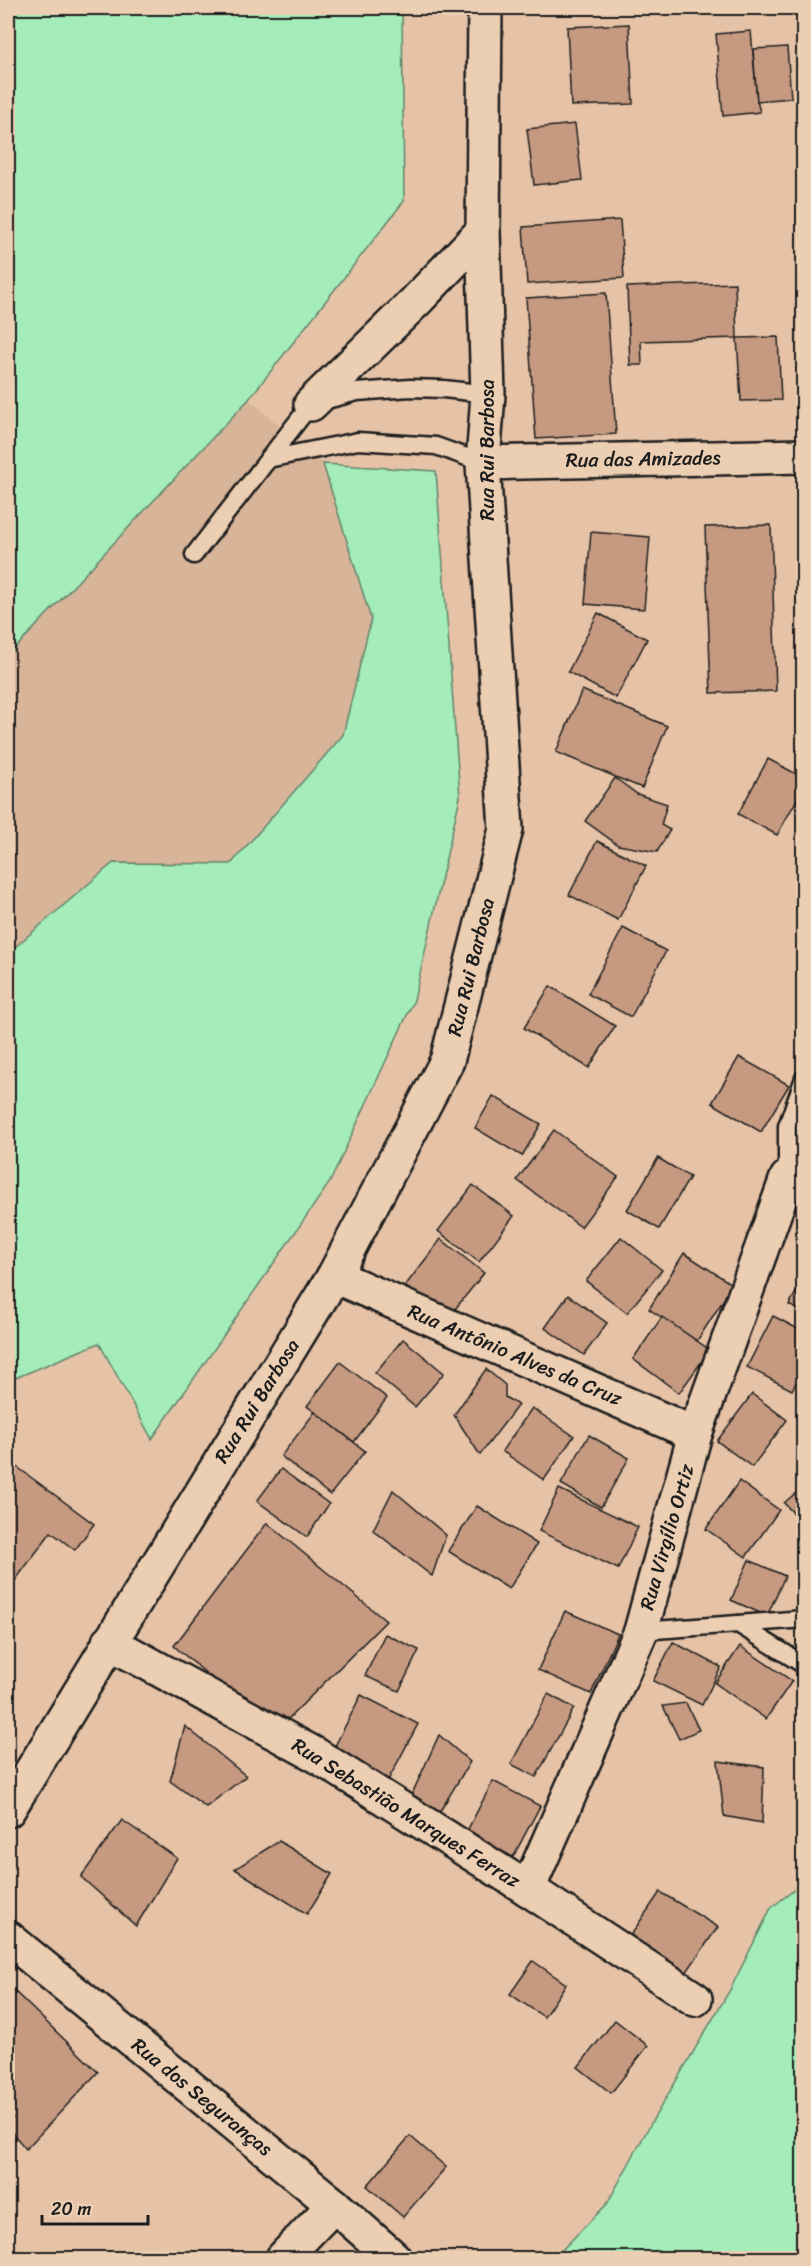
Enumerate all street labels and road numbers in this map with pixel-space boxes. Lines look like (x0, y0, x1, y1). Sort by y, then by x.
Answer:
street label: Rua Rui Barbosa (470, 379, 505, 521)
street label: Rua das Amizades (565, 440, 722, 478)
street label: Rua Rui Barbosa (437, 894, 505, 1040)
street label: Rua Antônio Alves da Cruz (402, 1294, 628, 1416)
street label: Rua Rui Barbosa (205, 1332, 309, 1470)
street label: Rua Virgílio Ortiz (629, 1459, 705, 1614)
street label: Rua Sebastião Marques Ferraz (285, 1728, 528, 1898)
street label: Rua dos Seguranças (123, 2029, 281, 2166)

